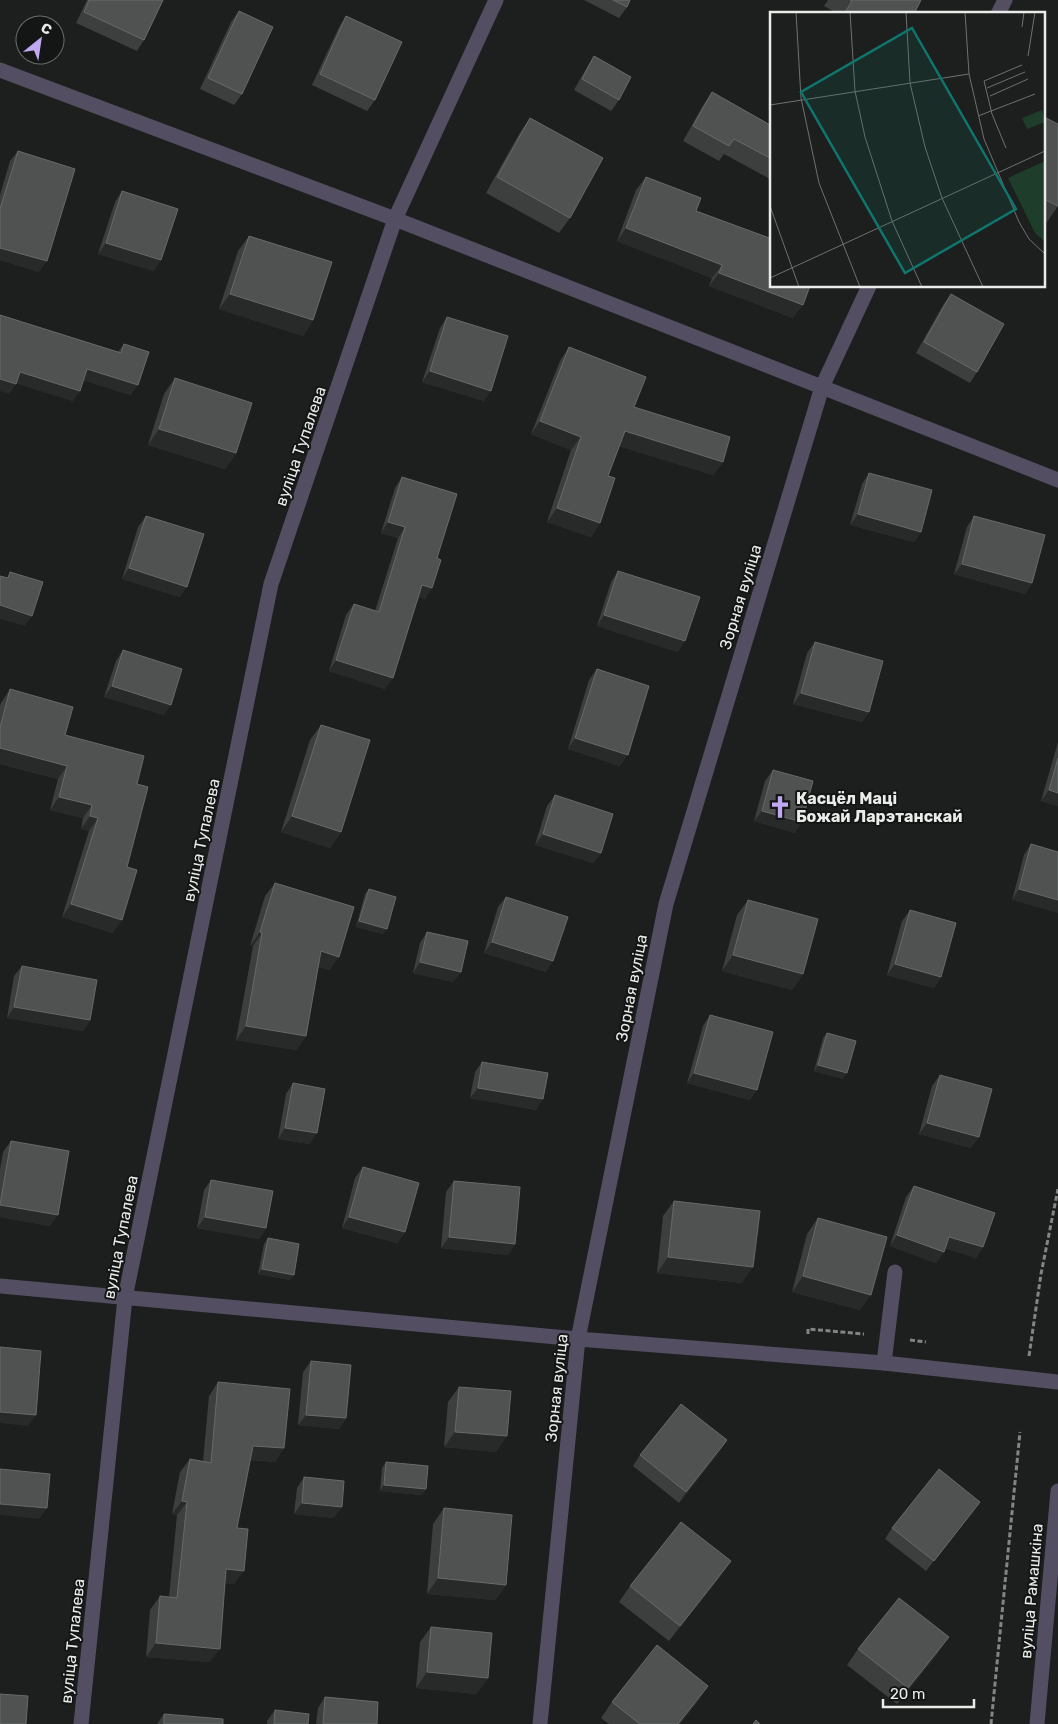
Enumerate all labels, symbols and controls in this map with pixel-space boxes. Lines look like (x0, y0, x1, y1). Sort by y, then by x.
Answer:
inset map (770, 12, 1046, 288)
north arrow (15, 15, 65, 65)
text: С (38, 19, 55, 39)
street label: вуліца Тупалева (271, 384, 330, 509)
street label: Зорная вуліца (715, 542, 765, 652)
street label: вуліца Тупалева (179, 777, 224, 903)
place label: Касцёл Маці Божай Ларэтанскай (796, 789, 962, 826)
church icon: Касцёл Маці Божай Ларэтанскай (767, 794, 793, 820)
street label: Зорная вуліца (612, 933, 651, 1043)
street label: вуліца Тупалева (99, 1174, 142, 1300)
street label: Зорная вуліца (541, 1333, 572, 1443)
street label: вуліца Рамашкіна (1016, 1523, 1047, 1659)
street label: вуліца Тупалева (56, 1578, 89, 1704)
scale bar (883, 1676, 974, 1708)
text: 20 m (890, 1685, 925, 1703)

